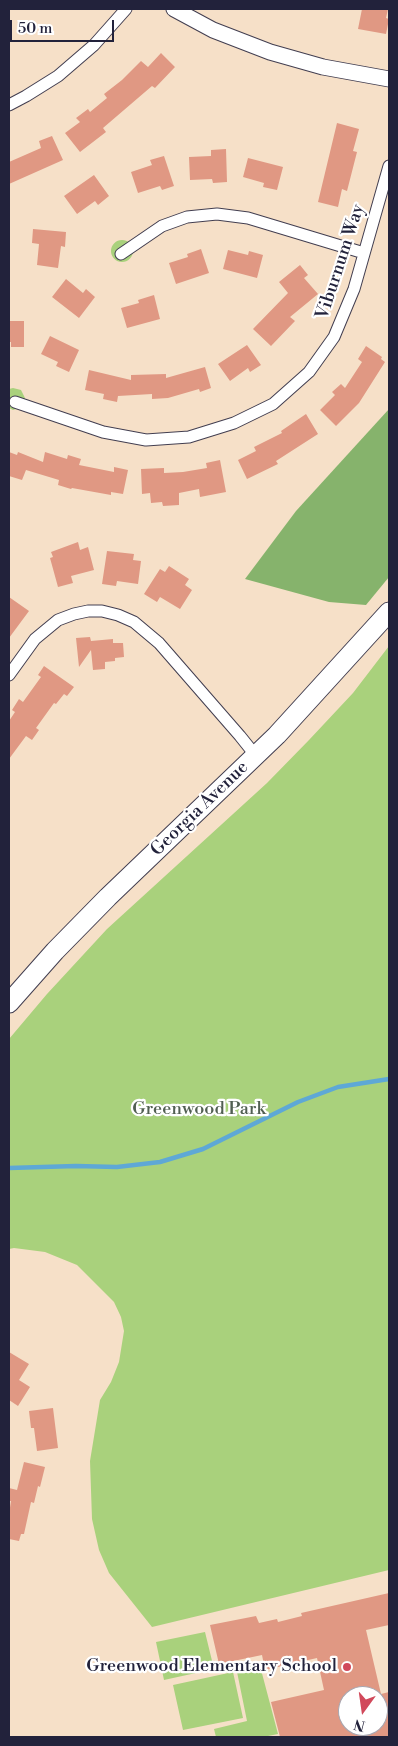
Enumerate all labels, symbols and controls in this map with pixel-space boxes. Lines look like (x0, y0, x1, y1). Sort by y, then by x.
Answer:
scale bar (12, 10, 116, 42)
text: 50 m (18, 19, 52, 38)
street label: Viburnum Way (312, 202, 370, 322)
street label: Georgia Avenue (147, 757, 253, 861)
park label: Greenwood Park (132, 1099, 266, 1121)
place label: Greenwood Elementary School (86, 1656, 337, 1678)
marker: Greenwood Elementary School (341, 1661, 353, 1673)
north arrow (338, 1686, 388, 1736)
text: N (352, 1715, 367, 1735)

